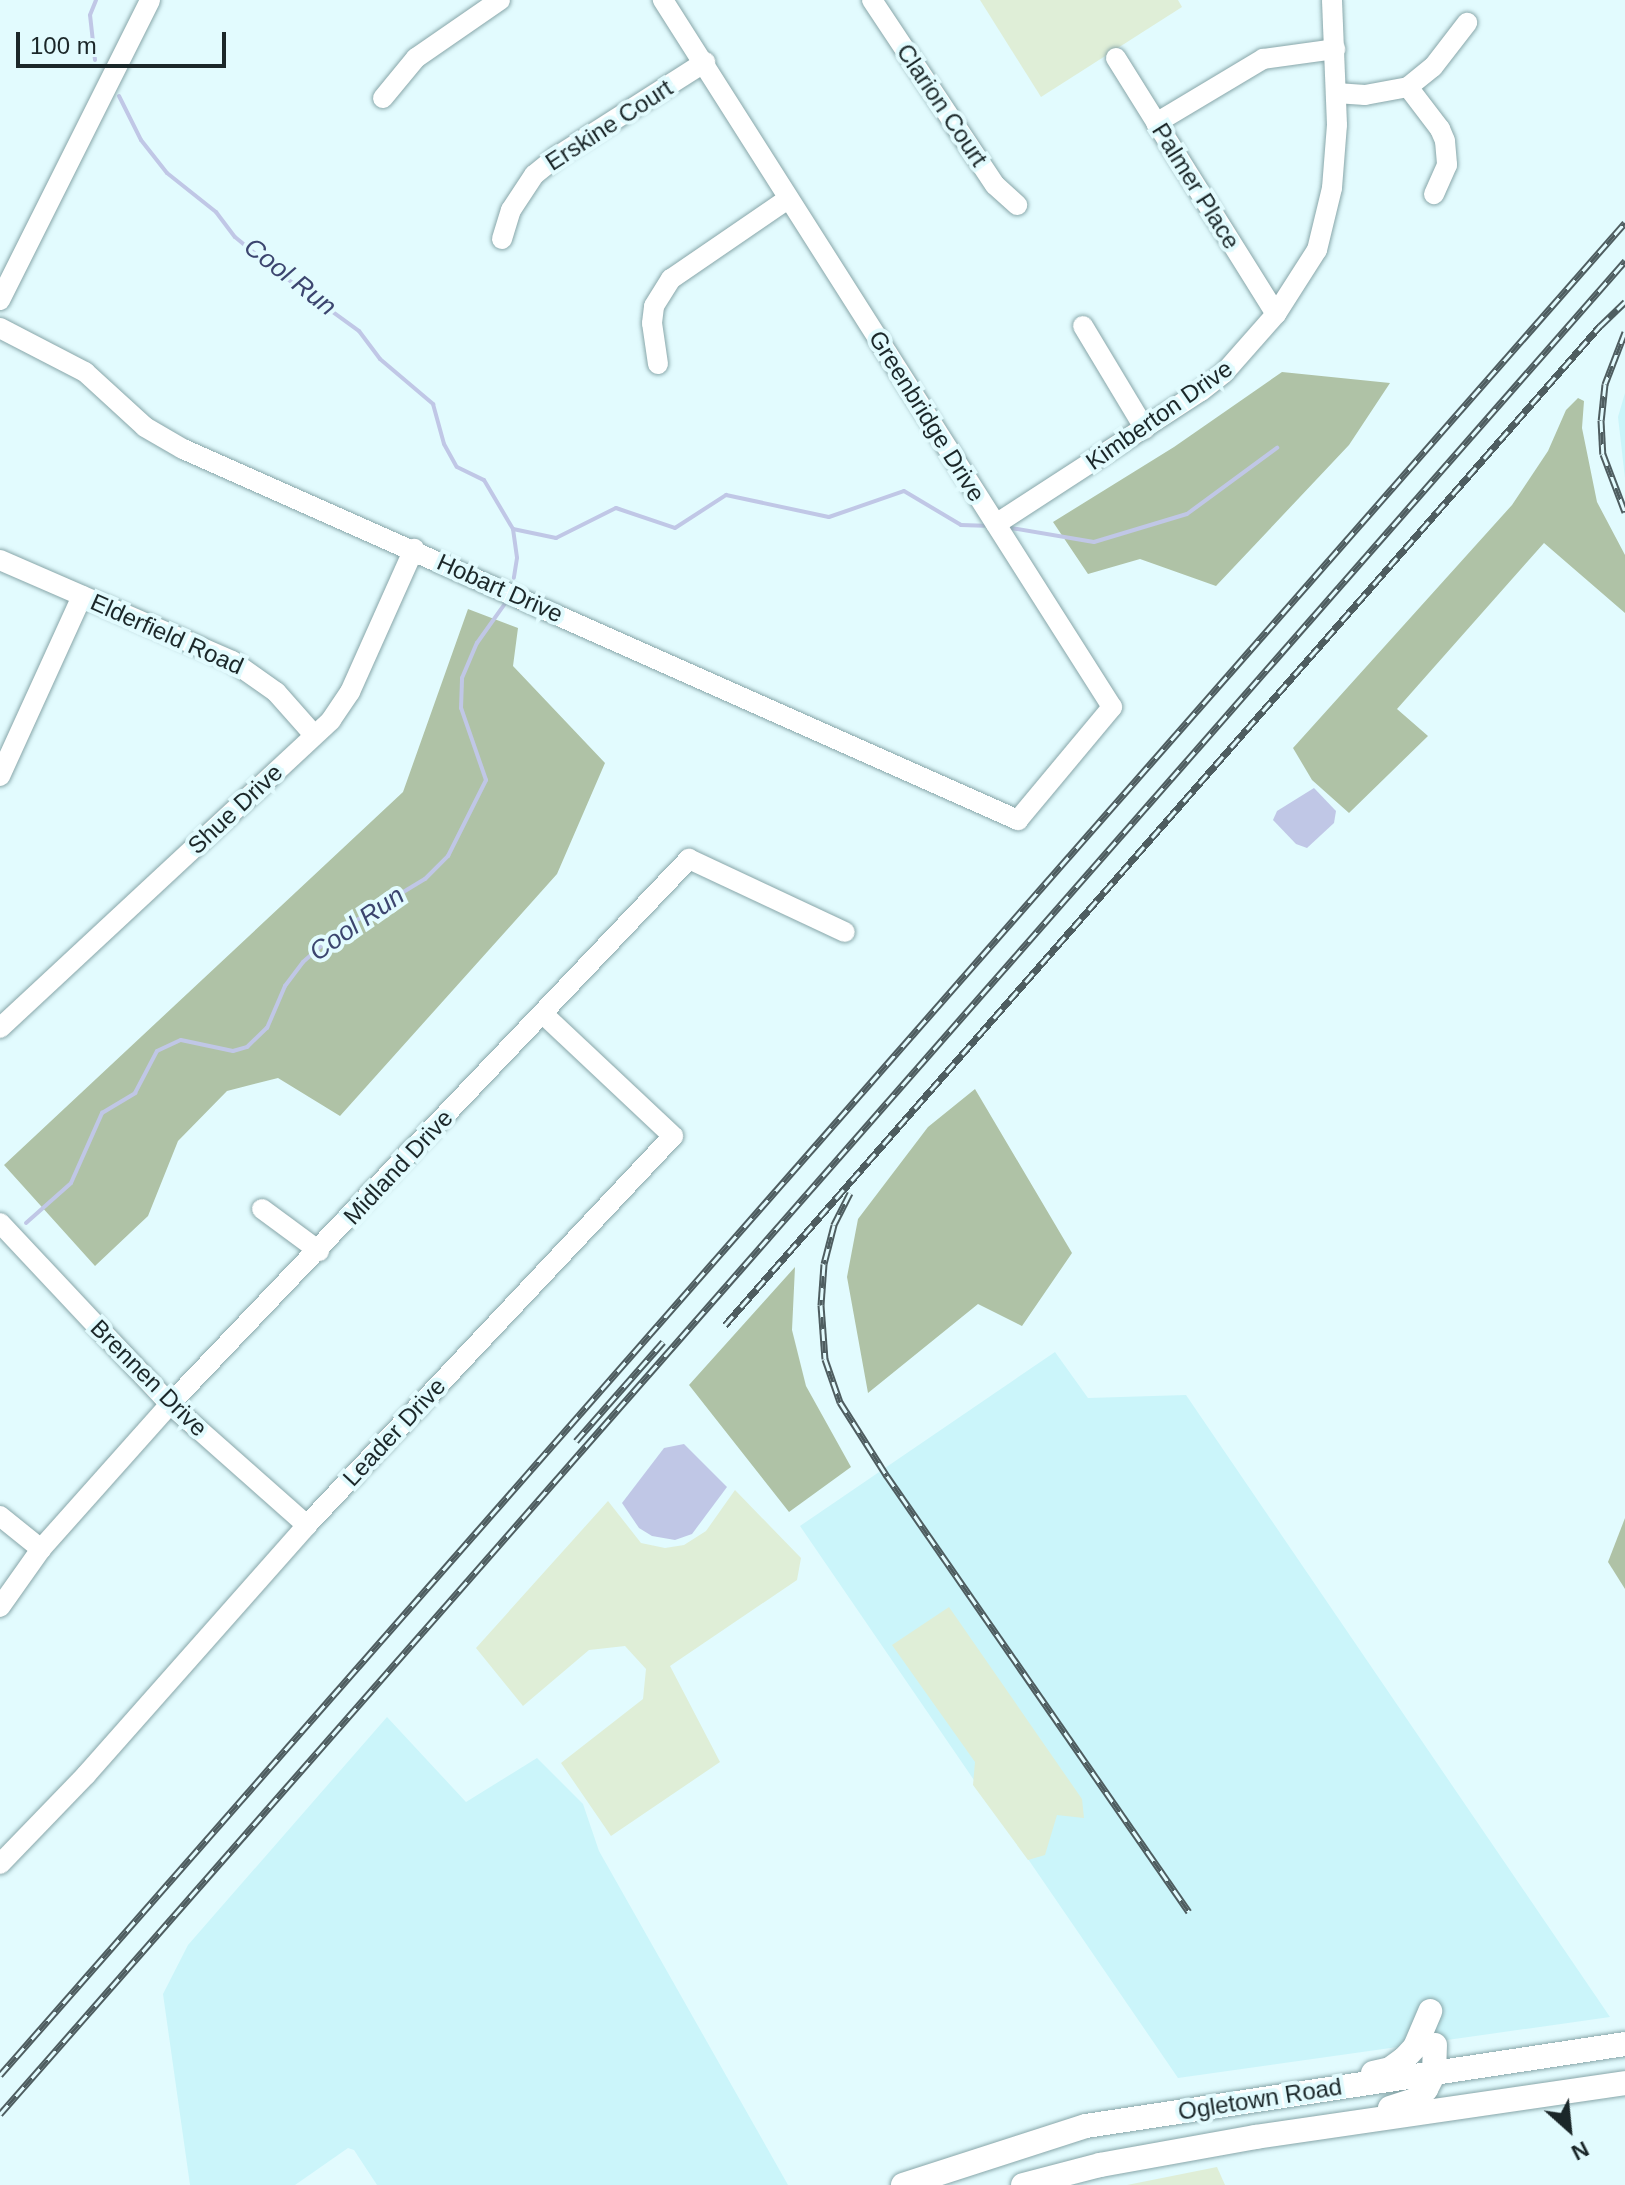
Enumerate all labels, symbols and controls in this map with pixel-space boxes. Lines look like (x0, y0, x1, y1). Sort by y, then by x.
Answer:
scale bar (20, 16, 230, 66)
text: 100 m (30, 32, 97, 59)
street label: Clarion Court (891, 38, 993, 172)
street label: Erskine Court (540, 73, 678, 177)
street label: Palmer Place (1146, 118, 1246, 254)
water label: Cool Run (238, 231, 342, 323)
street label: Greenbridge Drive (863, 325, 991, 507)
street label: Kimberton Drive (1080, 354, 1238, 476)
street label: Hobart Drive (433, 547, 567, 629)
street label: Elderfield Road (86, 587, 248, 681)
street label: Shue Drive (182, 758, 288, 860)
water label: Cool Run (304, 880, 410, 968)
street label: Midland Drive (337, 1104, 459, 1230)
street label: Brennen Drive (85, 1314, 213, 1442)
street label: Leader Drive (337, 1372, 451, 1492)
street label: Ogletown Road (1176, 2072, 1344, 2126)
north arrow (1529, 2089, 1609, 2169)
text: N (1567, 2136, 1593, 2166)

